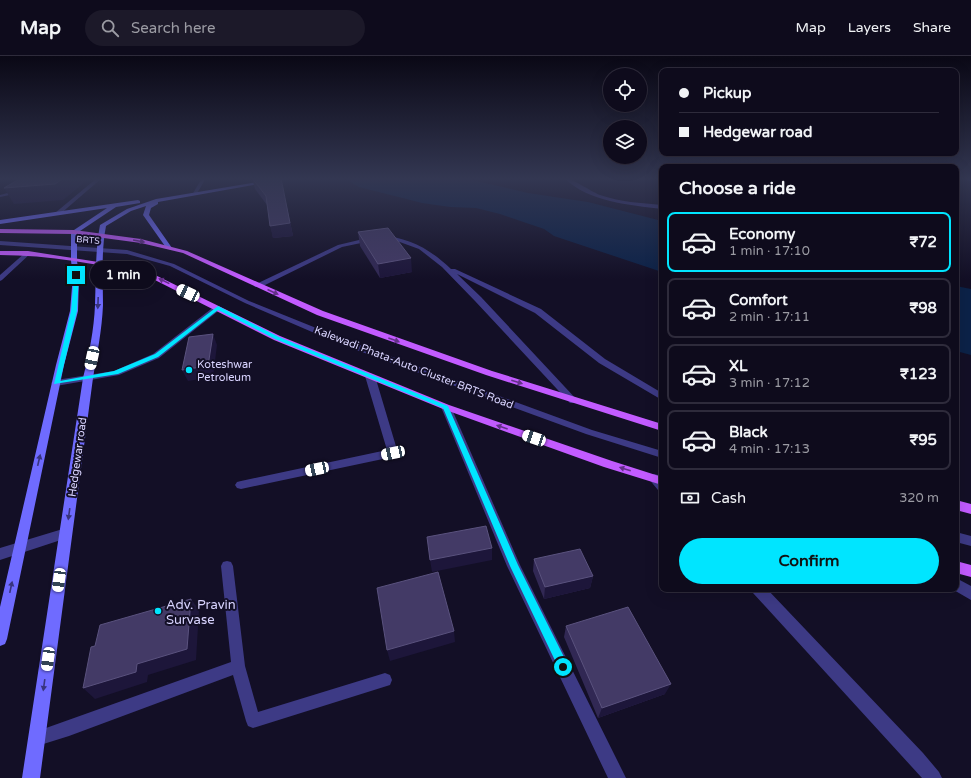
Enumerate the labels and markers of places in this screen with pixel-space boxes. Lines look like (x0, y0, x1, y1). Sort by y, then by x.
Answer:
place label: Koteshwar Petroleum (197, 358, 253, 384)
marker: Koteshwar Petroleum (184, 365, 194, 375)
place label: Adv. Pravin Survase (166, 597, 236, 628)
marker: Adv. Pravin Survase (153, 606, 163, 616)

